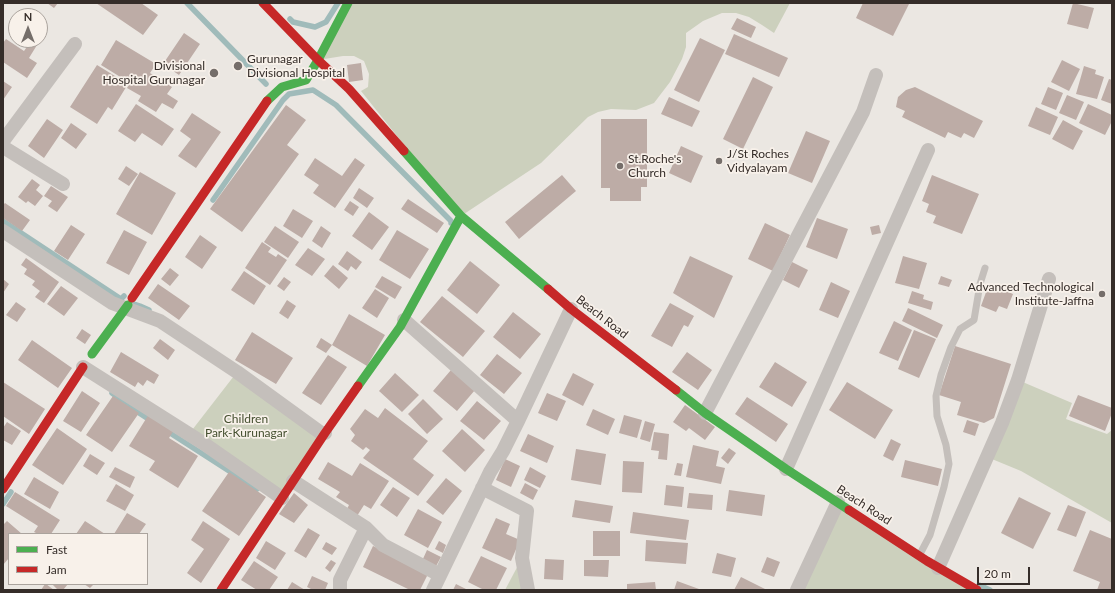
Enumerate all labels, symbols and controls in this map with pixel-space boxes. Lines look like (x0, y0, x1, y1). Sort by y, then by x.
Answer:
north arrow (8, 8, 48, 48)
text: N (24, 10, 32, 23)
place label: Gurunagar Divisional Hospital (247, 52, 345, 80)
place label: Divisional Hospital Gurunagar (103, 59, 205, 87)
marker: Gurunagar Divisional Hospital (232, 60, 244, 72)
marker: Divisional Hospital Gurunagar (208, 67, 220, 79)
place label: J/St Roches Vidyalayam (727, 147, 789, 175)
place label: St.Roche's Church (628, 152, 681, 180)
marker: J/St Roches Vidyalayam (714, 156, 724, 166)
marker: St.Roche's Church (615, 161, 625, 171)
place label: Advanced Technological Institute-Jaffna (968, 280, 1094, 308)
marker: Advanced Technological Institute-Jaffna (1097, 289, 1107, 299)
street label: Beach Road (573, 292, 631, 342)
park label: Children Park-Kurunagar (205, 412, 287, 440)
street label: Beach Road (834, 482, 894, 528)
legend (8, 533, 148, 585)
text: Fast (46, 542, 67, 557)
scale bar (979, 559, 1032, 585)
text: Jam (46, 562, 67, 577)
text: 20 m (984, 566, 1011, 581)

